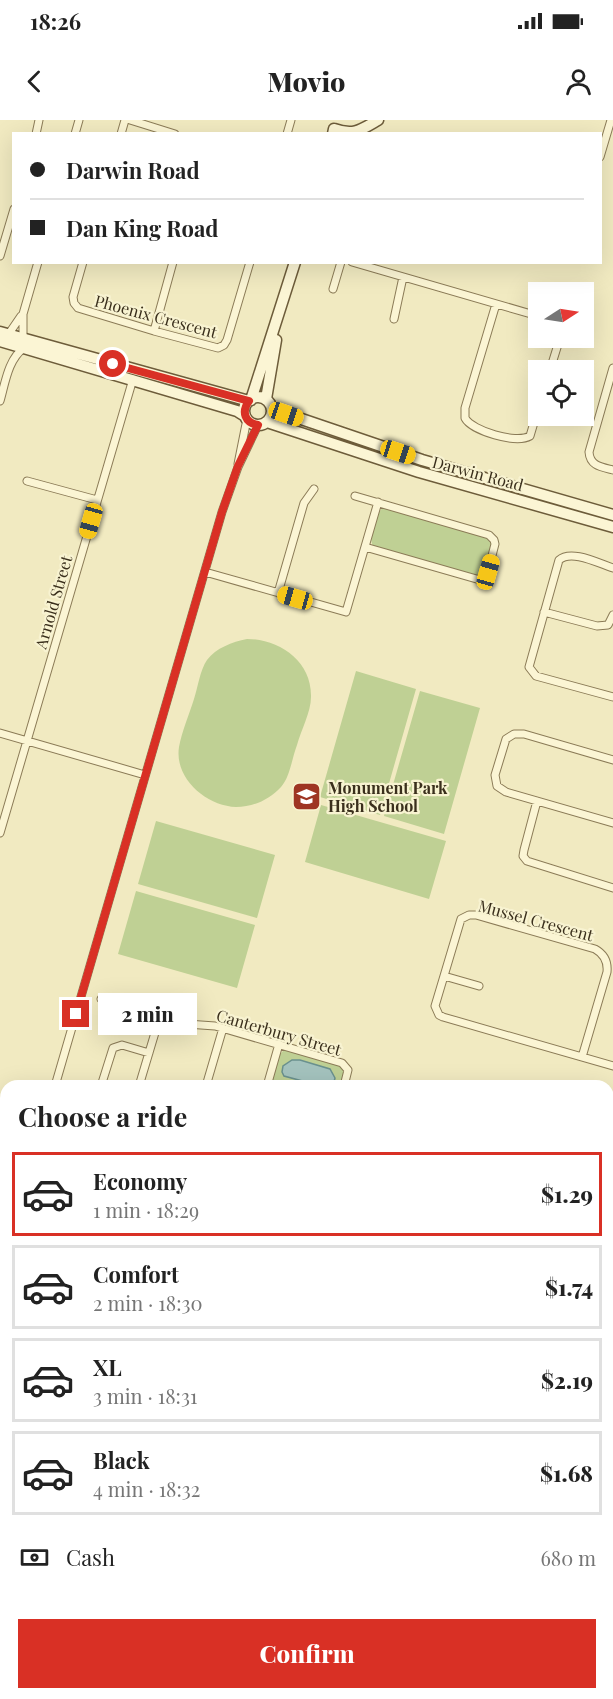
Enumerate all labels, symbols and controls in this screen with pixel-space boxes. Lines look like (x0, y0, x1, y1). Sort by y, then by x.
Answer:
text: 18:26 (30, 6, 81, 36)
text: Movio (267, 63, 346, 99)
icon: back (18, 65, 51, 98)
icon: person (562, 65, 595, 98)
text: Darwin Road (66, 155, 200, 185)
text: Dan King Road (66, 213, 218, 243)
north arrow (528, 282, 594, 348)
map controls (528, 282, 594, 426)
street label: Phoenix Crescent (92, 290, 220, 343)
route start (99, 350, 126, 377)
button: locate (528, 360, 594, 426)
car (266, 400, 306, 428)
car (378, 438, 418, 466)
street label: Darwin Road (430, 451, 526, 495)
car (77, 501, 105, 541)
car (474, 552, 502, 592)
street label: Arnold Street (29, 553, 76, 652)
car (275, 584, 315, 612)
place label: Monument Park High School (328, 777, 448, 816)
school or university icon: Monument Park High School (291, 780, 323, 812)
street label: Mussel Crescent (476, 895, 596, 946)
callout: 2 min (97, 993, 196, 1035)
route end (62, 1000, 89, 1027)
text: 2 min (121, 1000, 174, 1027)
street label: Canterbury Street (214, 1004, 344, 1060)
text: Choose a ride (18, 1098, 187, 1134)
text: Economy (93, 1166, 187, 1196)
icon: car (21, 1167, 75, 1221)
text: $1.29 (541, 1179, 593, 1209)
text: 1 min · 18:29 (93, 1196, 199, 1223)
text: Comfort (93, 1259, 179, 1289)
icon: car (21, 1260, 75, 1314)
text: $1.74 (545, 1272, 593, 1302)
text: 2 min · 18:30 (93, 1289, 203, 1316)
text: XL (93, 1352, 122, 1382)
icon: car (21, 1353, 75, 1407)
text: $2.19 (541, 1365, 593, 1395)
text: 3 min · 18:31 (93, 1382, 197, 1409)
text: Black (93, 1445, 150, 1475)
icon: car (21, 1446, 75, 1500)
text: $1.68 (540, 1458, 593, 1488)
text: 4 min · 18:32 (93, 1475, 200, 1502)
icon: cash (18, 1541, 51, 1574)
text: Cash (66, 1542, 115, 1572)
text: 680 m (541, 1544, 596, 1571)
button: Confirm (18, 1619, 596, 1688)

